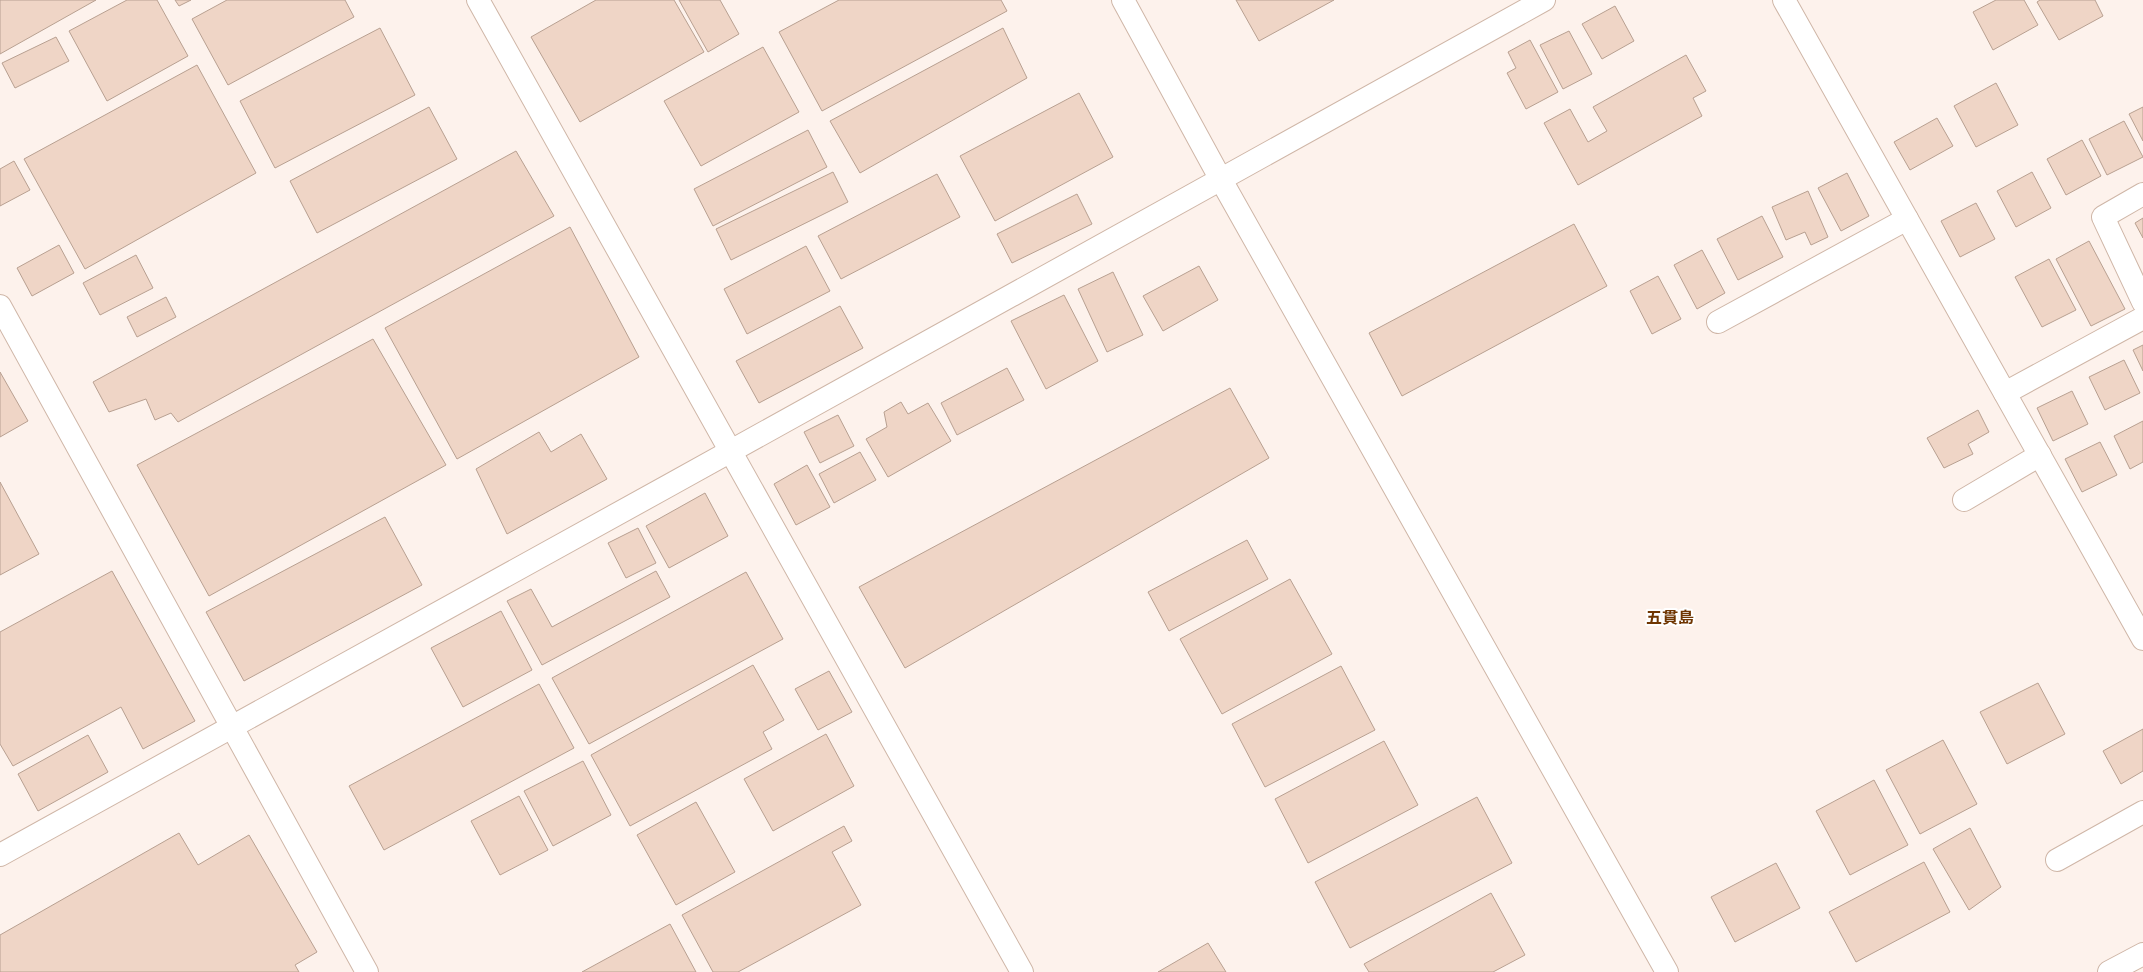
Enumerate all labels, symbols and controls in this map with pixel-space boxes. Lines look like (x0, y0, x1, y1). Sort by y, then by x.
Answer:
district label: 五貫島 (1646, 608, 1694, 627)

